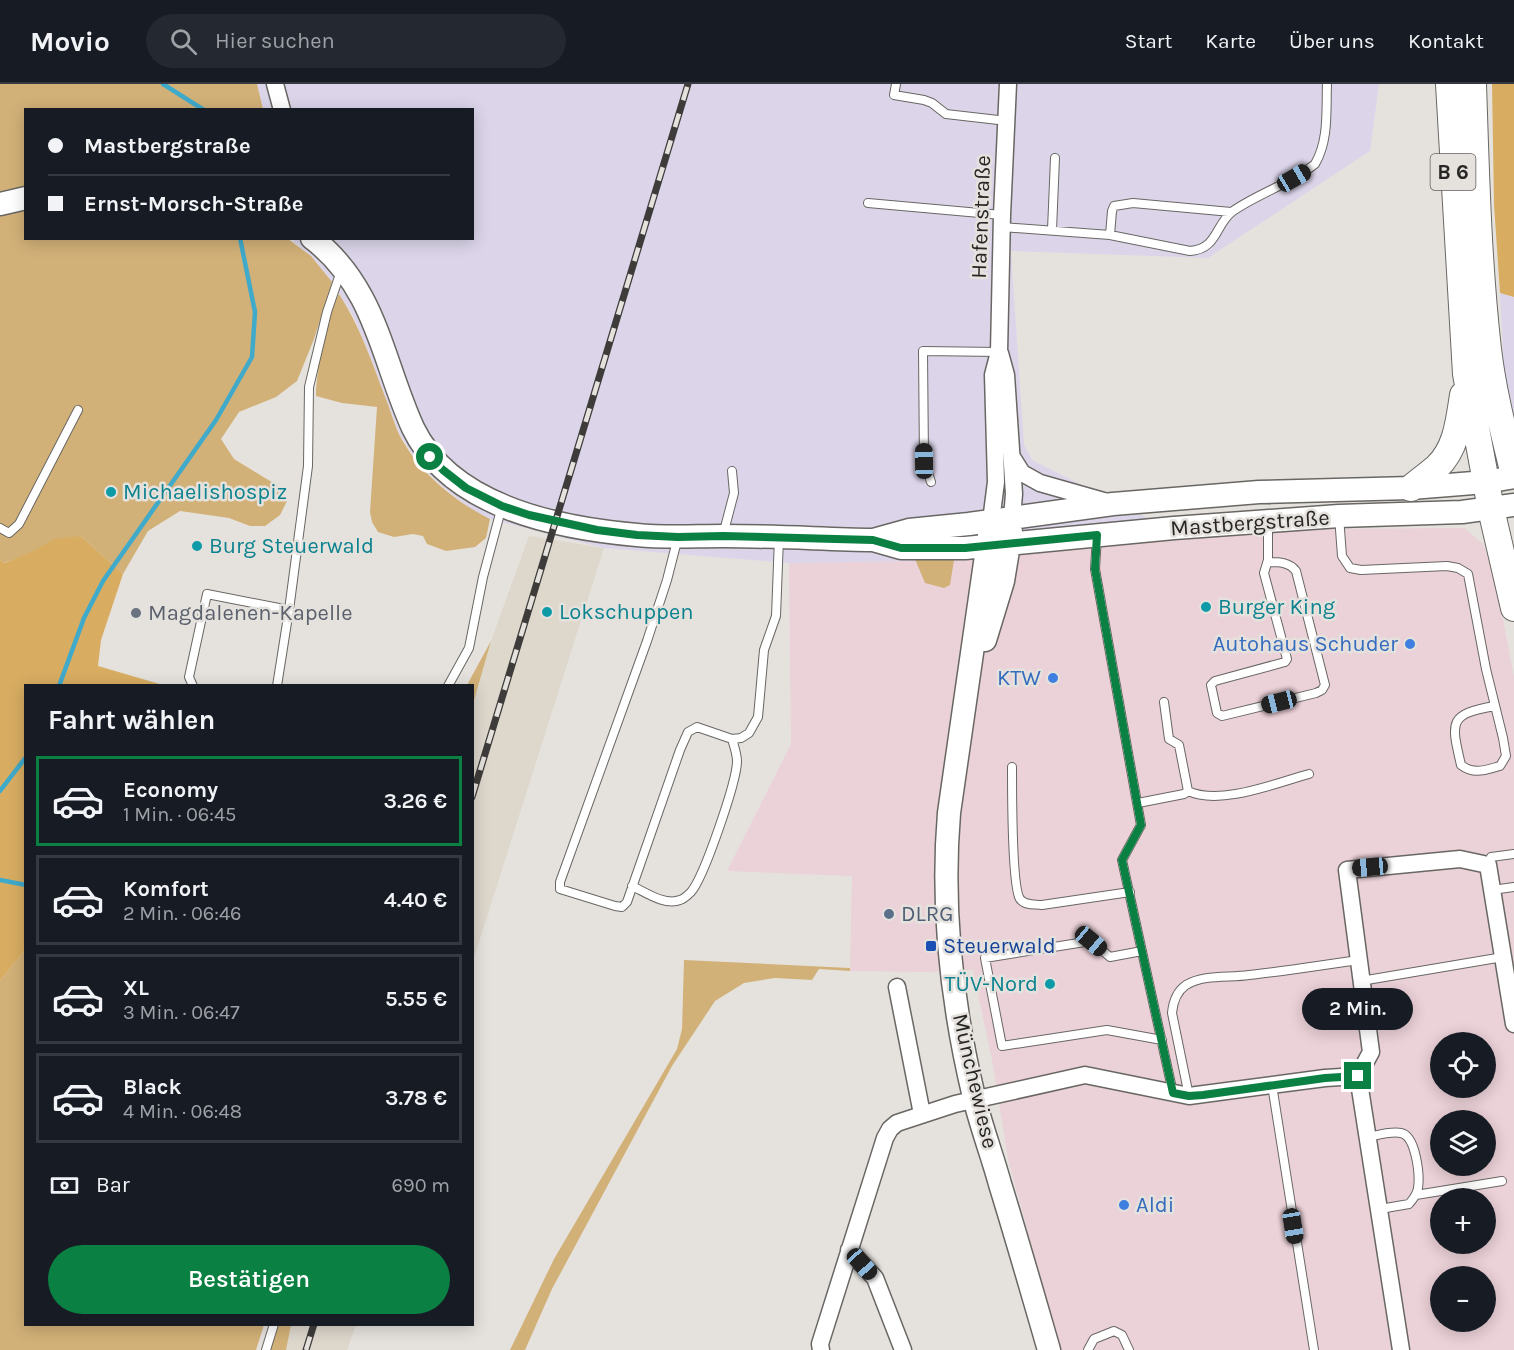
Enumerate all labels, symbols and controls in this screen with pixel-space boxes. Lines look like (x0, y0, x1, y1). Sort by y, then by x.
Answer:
search box (146, 14, 566, 68)
text: Movio (30, 25, 110, 58)
icon: search (167, 25, 200, 58)
text: Hier suchen (215, 28, 335, 54)
text: Start (1125, 29, 1172, 53)
text: Karte (1205, 29, 1256, 53)
text: Über uns (1289, 29, 1375, 53)
text: Kontakt (1408, 29, 1484, 53)
text: Mastbergstraße (84, 133, 251, 159)
road number: B 6 (1430, 154, 1476, 190)
street label: Hafenstraße (966, 155, 996, 279)
car (1274, 161, 1314, 195)
text: Ernst-Morsch-Straße (84, 191, 303, 217)
route start (416, 443, 443, 470)
car (915, 443, 933, 479)
place label: Michaelishospiz (123, 479, 287, 505)
marker: Michaelishospiz (104, 485, 118, 499)
street label: Mastbergstraße (1169, 504, 1331, 542)
place label: Burg Steuerwald (209, 533, 374, 559)
marker: Burg Steuerwald (190, 539, 204, 553)
place label: Burger King (1218, 594, 1336, 620)
place label: Lokschuppen (559, 599, 694, 625)
place label: Magdalenen-Kapelle (148, 600, 353, 626)
marker: Burger King (1199, 600, 1213, 614)
marker: Lokschuppen (540, 605, 554, 619)
marker: Magdalenen-Kapelle (129, 606, 143, 620)
place label: Autohaus Schuder (1213, 631, 1398, 657)
marker: Autohaus Schuder (1403, 637, 1417, 651)
place label: KTW (997, 665, 1041, 691)
marker: KTW (1046, 671, 1060, 685)
car (1259, 689, 1299, 715)
text: Fahrt wählen (48, 704, 215, 736)
icon: car (51, 774, 105, 828)
text: Economy (123, 777, 218, 803)
text: 3.26 € (383, 788, 447, 814)
text: 1 Min. · 06:45 (123, 803, 236, 826)
car (1351, 856, 1389, 878)
icon: car (51, 873, 105, 927)
text: Komfort (123, 876, 209, 902)
text: 4.40 € (384, 887, 447, 913)
place label: DLRG (901, 901, 953, 927)
text: 2 Min. · 06:46 (123, 902, 242, 925)
marker: DLRG (882, 907, 896, 921)
car (1071, 923, 1111, 959)
place label: Steuerwald (943, 933, 1056, 959)
marker: Steuerwald (924, 939, 938, 953)
place label: TÜV-Nord (945, 971, 1038, 997)
icon: car (51, 972, 105, 1026)
text: XL (123, 975, 149, 1001)
marker: TÜV-Nord (1043, 977, 1057, 991)
text: 5.55 € (385, 986, 447, 1012)
callout: 2 Min. (1302, 989, 1414, 1031)
text: 2 Min. (1329, 997, 1386, 1020)
text: 3 Min. · 06:47 (123, 1001, 240, 1024)
street label: Münchewiese (947, 1011, 1003, 1151)
map controls (1430, 1032, 1496, 1332)
button: locate (1430, 1032, 1496, 1098)
route end (1344, 1062, 1371, 1089)
icon: car (51, 1071, 105, 1125)
text: Black (123, 1074, 182, 1100)
text: 3.78 € (385, 1085, 447, 1111)
text: 4 Min. · 06:48 (123, 1100, 242, 1123)
button: layers (1430, 1110, 1496, 1176)
icon: cash (48, 1169, 81, 1202)
text: Bar (96, 1172, 130, 1198)
text: 690 m (392, 1174, 450, 1197)
button: + (1430, 1188, 1496, 1254)
place label: Aldi (1136, 1192, 1174, 1218)
marker: Aldi (1117, 1198, 1131, 1212)
car (1281, 1207, 1305, 1245)
button: Bestätigen (48, 1245, 450, 1314)
car (843, 1245, 881, 1283)
button: − (1430, 1266, 1496, 1332)

